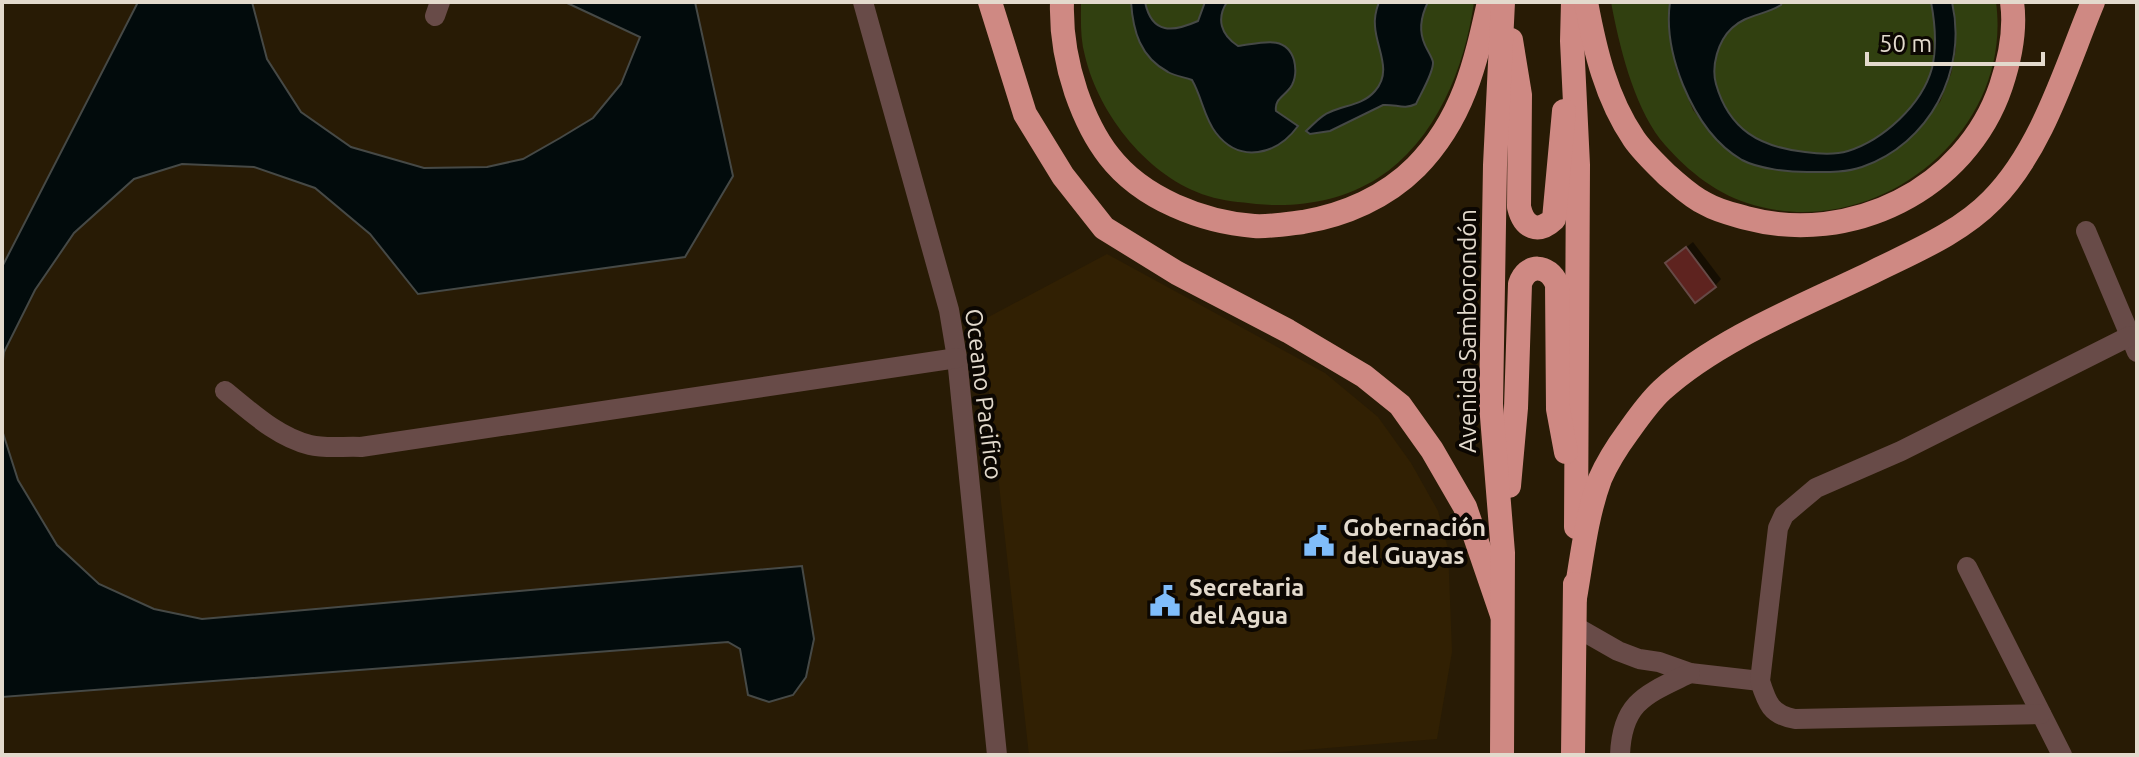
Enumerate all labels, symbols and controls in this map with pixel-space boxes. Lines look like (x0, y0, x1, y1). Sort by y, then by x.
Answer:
scale bar (1867, 16, 2043, 66)
text: 50 m (1879, 30, 1932, 57)
street label: Avenida Samborondón (1454, 209, 1481, 453)
street label: Oceano Pacifico (960, 307, 1008, 481)
place label: Gobernación del Guayas (1343, 514, 1486, 569)
public building icon: Gobernación del Guayas (1302, 524, 1336, 558)
place label: Secretaria del Agua (1189, 574, 1304, 629)
public building icon: Secretaria del Agua (1148, 584, 1182, 618)

